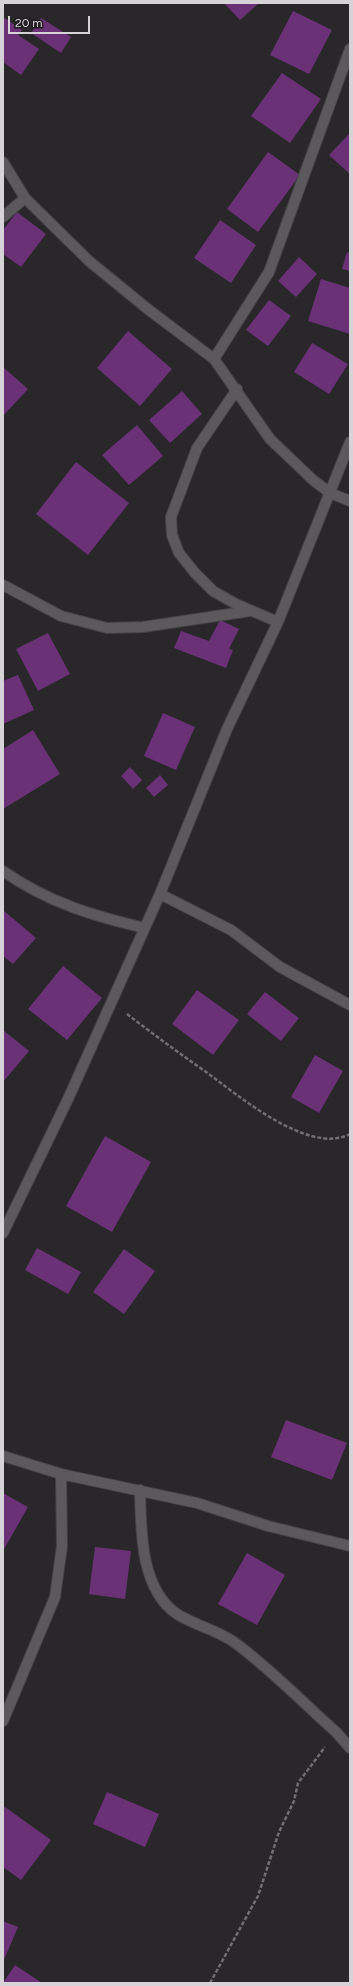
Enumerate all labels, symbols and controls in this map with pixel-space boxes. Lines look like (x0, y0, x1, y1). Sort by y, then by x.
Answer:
scale bar (10, 8, 92, 34)
text: 20 m (15, 16, 43, 30)

